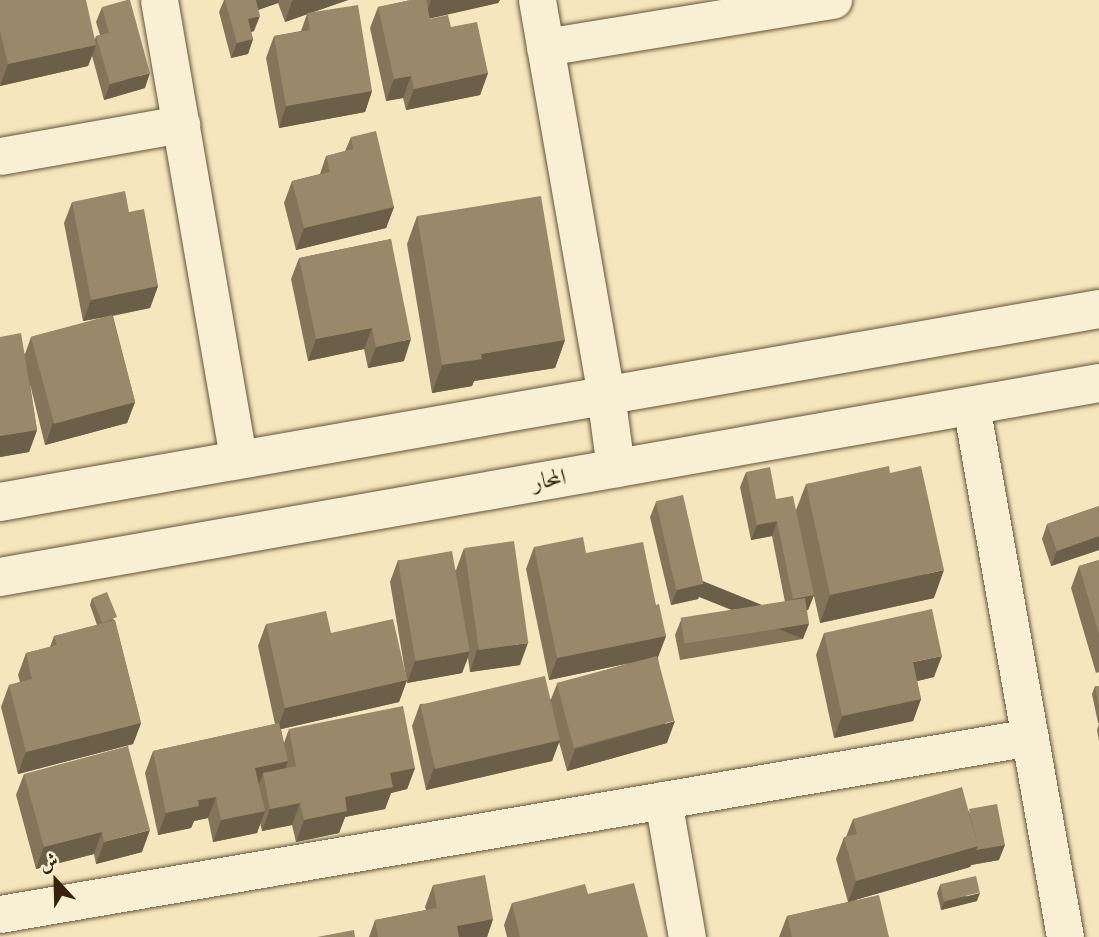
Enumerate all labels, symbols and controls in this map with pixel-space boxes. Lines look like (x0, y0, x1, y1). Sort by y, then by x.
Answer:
street label: المحار (530, 462, 568, 496)
text: ش (34, 845, 62, 878)
north arrow (21, 846, 91, 916)

